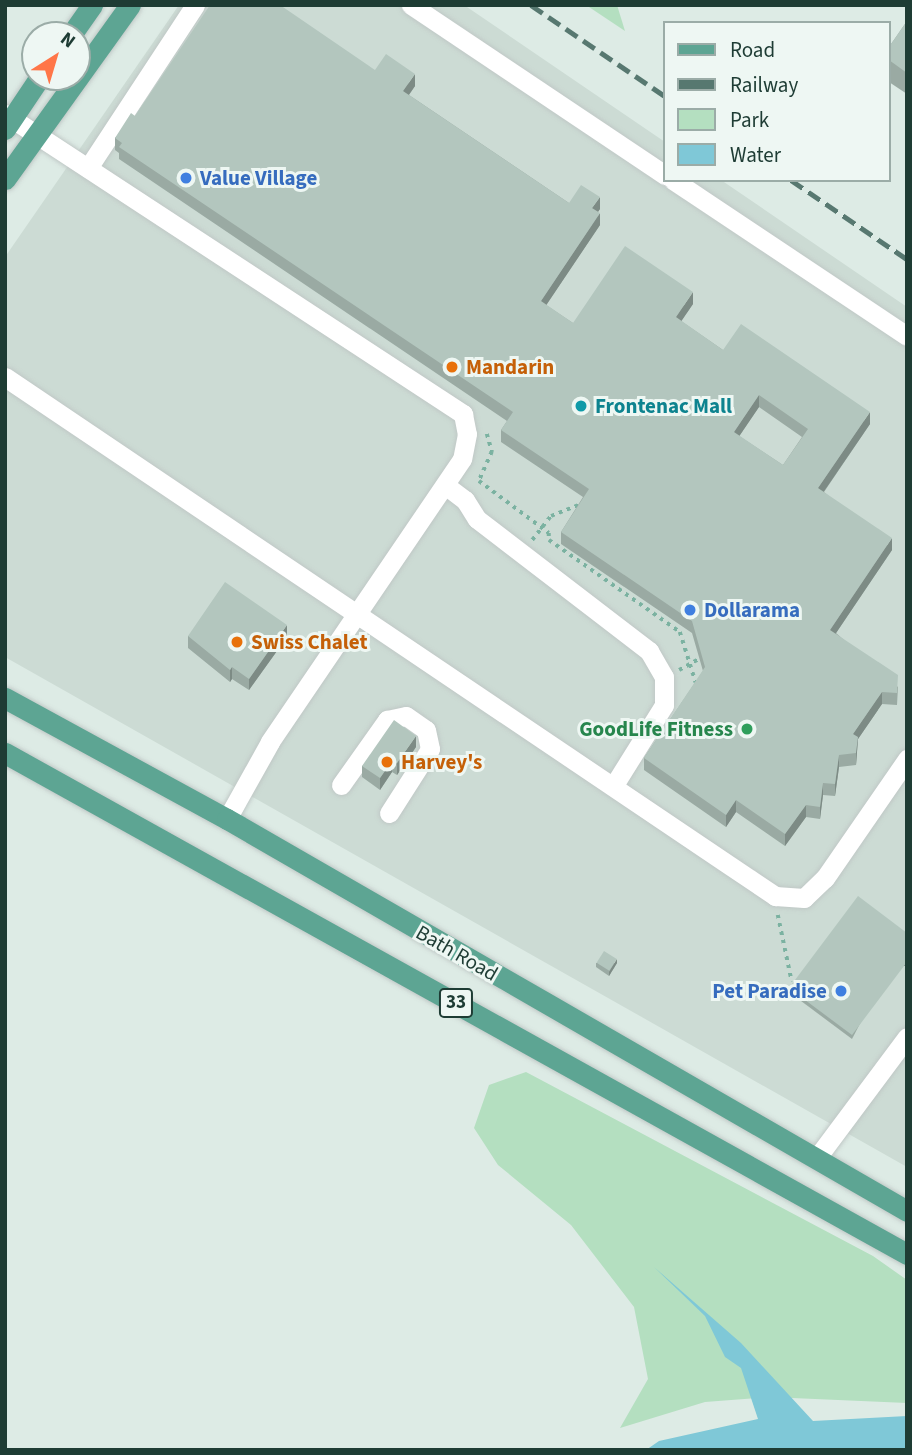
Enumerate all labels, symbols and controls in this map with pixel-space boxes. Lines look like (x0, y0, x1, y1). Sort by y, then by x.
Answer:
north arrow (21, 21, 91, 91)
legend (664, 21, 891, 182)
text: N (55, 26, 81, 55)
text: Road (730, 35, 775, 65)
text: Railway (730, 70, 798, 100)
text: Park (730, 105, 769, 135)
text: Water (730, 140, 781, 170)
place label: Value Village (200, 165, 317, 191)
marker: Value Village (178, 170, 194, 186)
place label: Mandarin (466, 354, 554, 380)
marker: Mandarin (444, 359, 460, 375)
place label: Frontenac Mall (595, 393, 732, 419)
marker: Frontenac Mall (573, 398, 589, 414)
place label: Dollarama (704, 597, 800, 623)
marker: Dollarama (682, 602, 698, 618)
place label: Swiss Chalet (251, 629, 368, 655)
marker: Swiss Chalet (229, 634, 245, 650)
place label: GoodLife Fitness (579, 716, 733, 742)
marker: GoodLife Fitness (739, 721, 755, 737)
place label: Harvey's (401, 749, 482, 775)
marker: Harvey's (379, 754, 395, 770)
street label: Bath Road (412, 919, 502, 987)
place label: Pet Paradise (712, 978, 827, 1004)
marker: Pet Paradise (833, 983, 849, 999)
road number: 33 (438, 987, 474, 1018)

